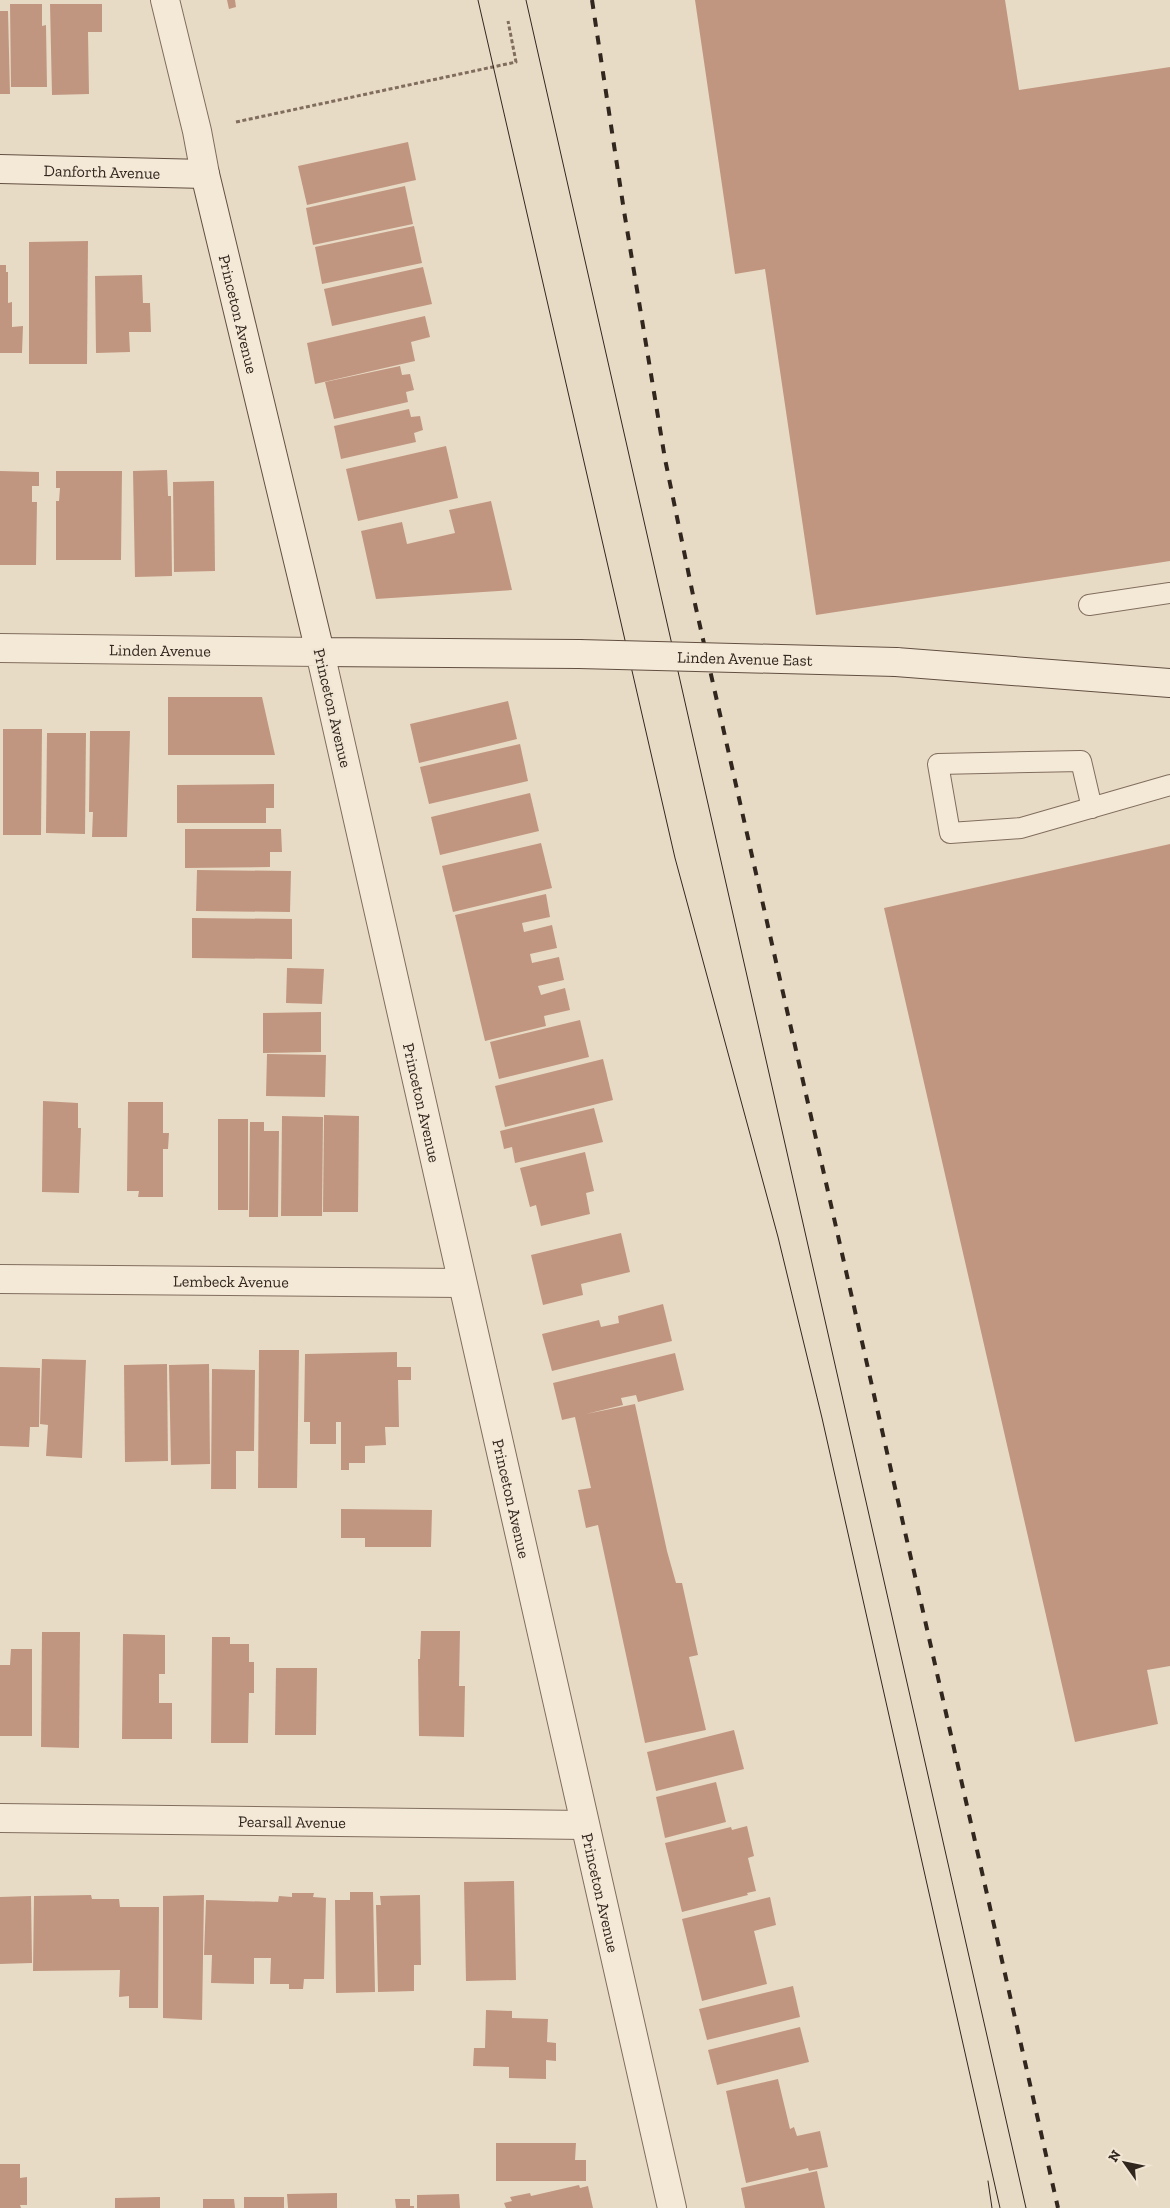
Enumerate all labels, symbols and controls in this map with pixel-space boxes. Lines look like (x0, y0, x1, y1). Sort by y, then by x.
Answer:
street label: Danforth Avenue (43, 161, 161, 183)
street label: Princeton Avenue (215, 253, 262, 375)
street label: Linden Avenue (109, 640, 211, 661)
street label: Princeton Avenue (310, 647, 355, 770)
street label: Linden Avenue East (677, 647, 813, 670)
street label: Princeton Avenue (399, 1041, 444, 1164)
street label: Lembeck Avenue (173, 1271, 289, 1292)
street label: Princeton Avenue (488, 1437, 534, 1560)
street label: Pearsall Avenue (238, 1812, 346, 1832)
street label: Princeton Avenue (577, 1831, 623, 1954)
north arrow (1100, 2138, 1150, 2188)
text: N (1104, 2147, 1125, 2165)

